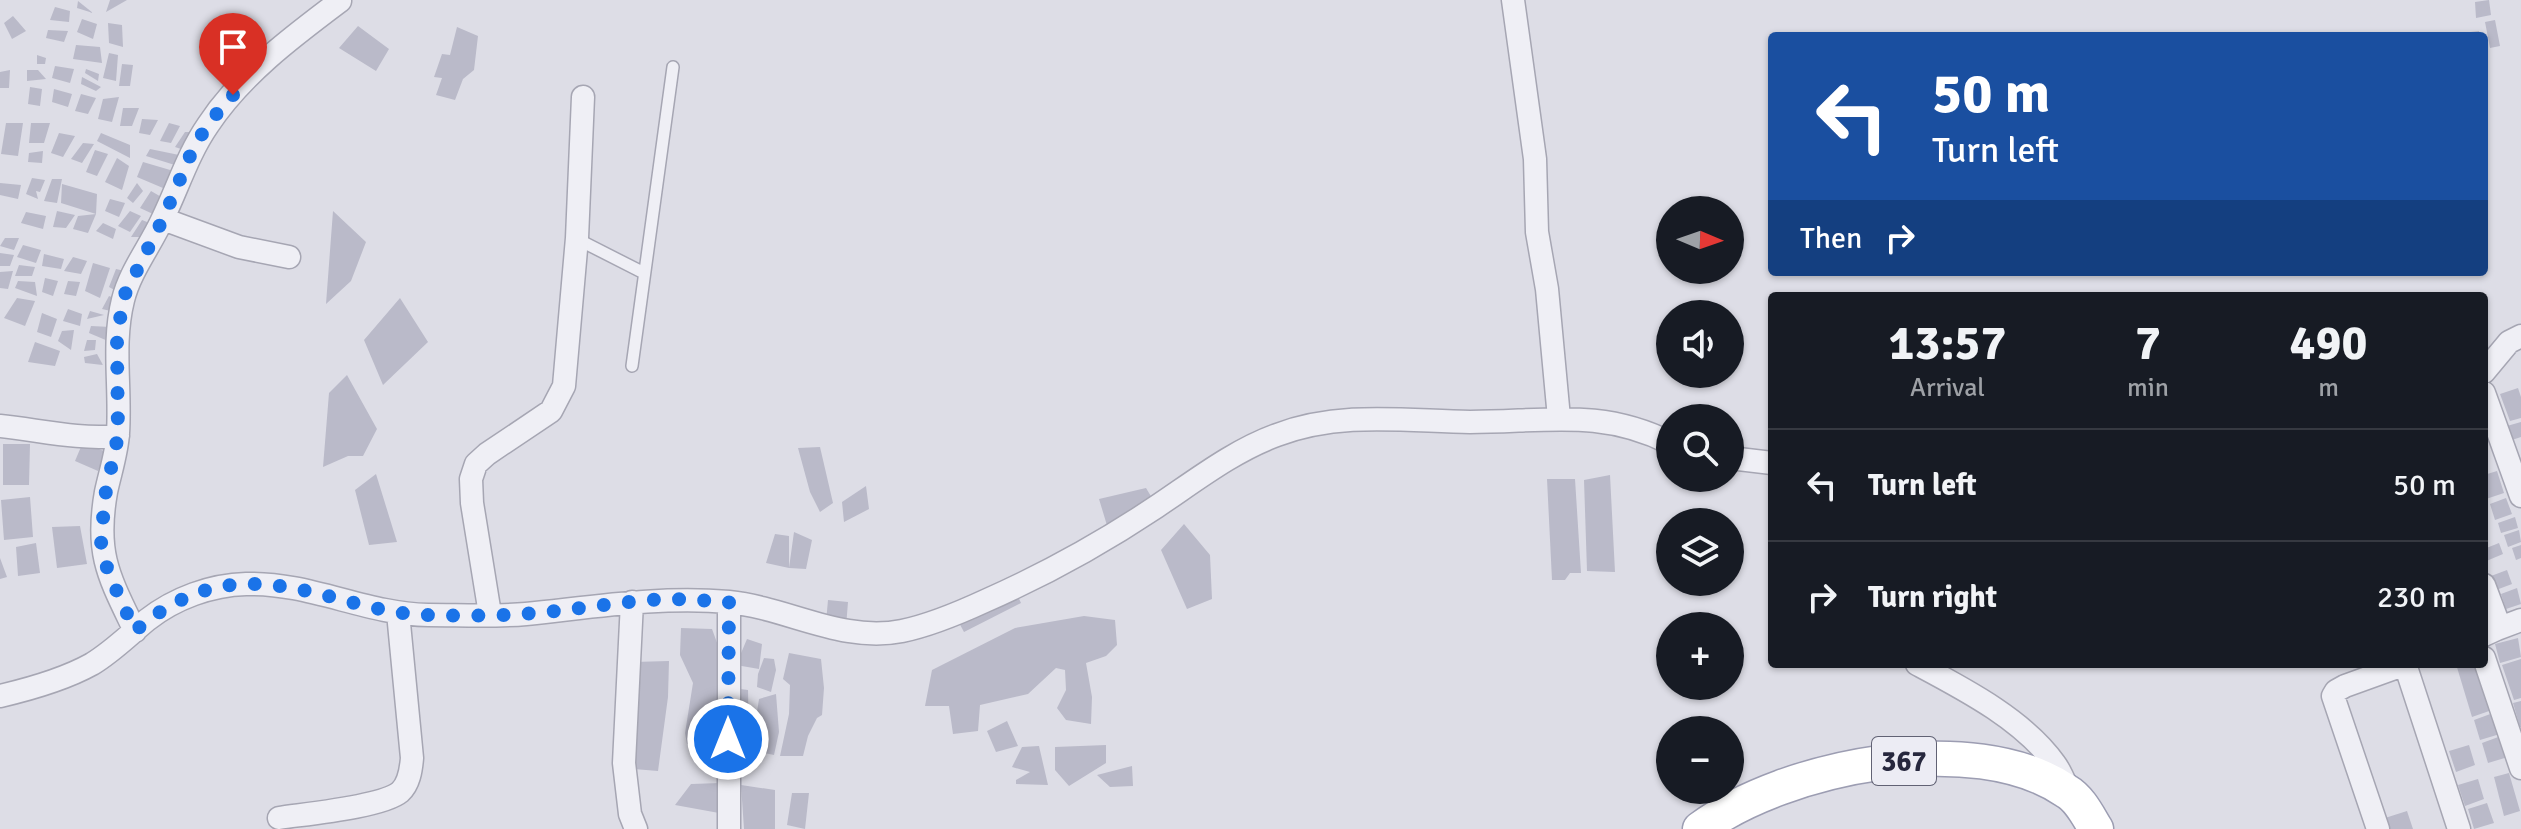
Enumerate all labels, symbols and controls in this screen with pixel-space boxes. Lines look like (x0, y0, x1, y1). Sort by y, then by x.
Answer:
pin (199, 13, 267, 95)
icon: arrive (211, 25, 255, 69)
text: 50 m (1932, 59, 2050, 128)
icon: left (1800, 64, 1904, 168)
text: Turn left (1932, 128, 2059, 173)
north arrow (1656, 196, 1744, 284)
map controls (1656, 196, 1744, 804)
icon: right (1878, 216, 1922, 260)
text: Then (1800, 220, 1862, 257)
button: sound (1656, 300, 1744, 388)
text: 13:57 (1889, 314, 2006, 373)
text: 7 (2135, 314, 2161, 373)
text: 490 (2290, 314, 2367, 373)
text: Arrival (1910, 372, 1985, 404)
text: min (2127, 372, 2169, 404)
text: m (2318, 372, 2339, 404)
button: search (1656, 404, 1744, 492)
icon: left (1800, 463, 1844, 507)
text: Turn left (1868, 467, 1977, 504)
text: 50 m (2393, 467, 2456, 504)
button: layers (1656, 508, 1744, 596)
icon: right (1800, 575, 1844, 619)
text: Turn right (1868, 579, 1997, 616)
text: 230 m (2377, 579, 2456, 616)
button: + (1656, 612, 1744, 700)
position arrow (686, 697, 770, 781)
button: − (1656, 716, 1744, 804)
road number: 367 (1872, 737, 1936, 785)

